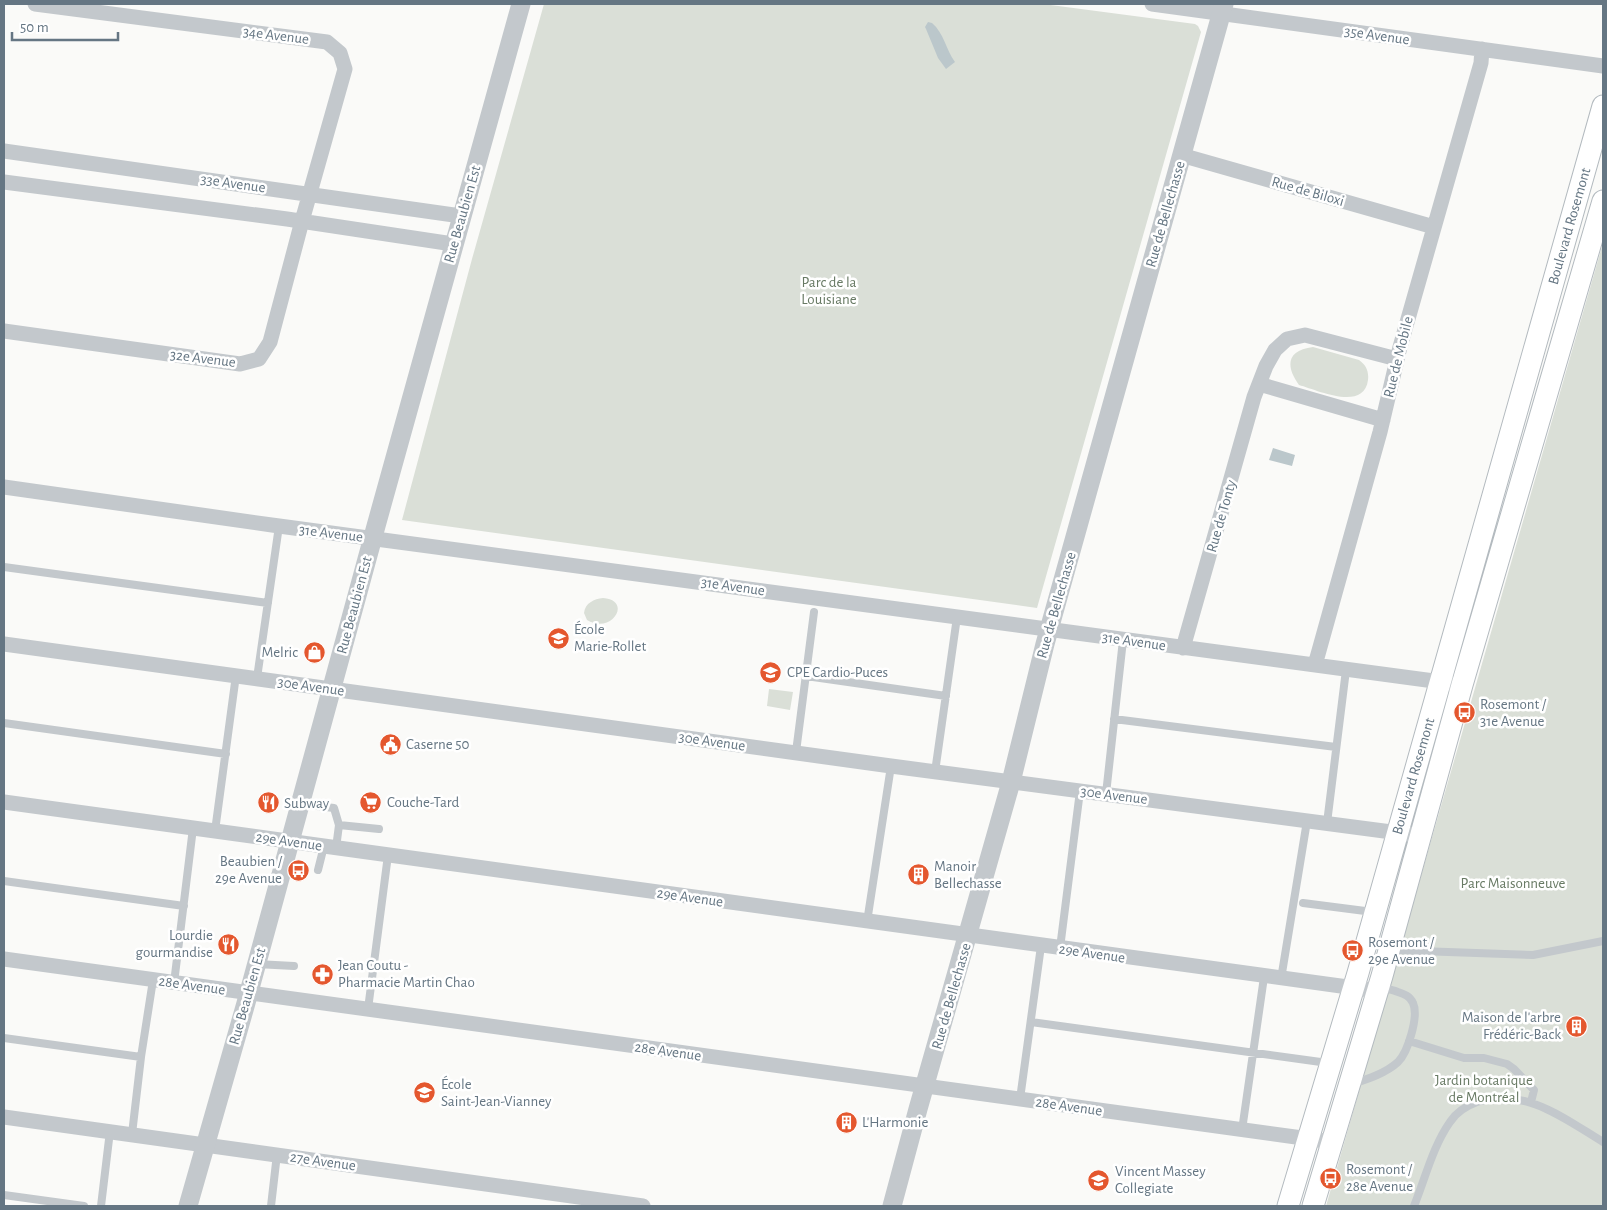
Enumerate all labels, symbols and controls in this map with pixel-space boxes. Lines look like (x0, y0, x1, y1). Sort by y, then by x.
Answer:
scale bar (12, 10, 119, 42)
text: 50 m (20, 20, 49, 35)
street label: 34e Avenue (242, 24, 310, 47)
street label: 35e Avenue (1343, 24, 1411, 47)
street label: Rue de Bellechasse (1143, 159, 1188, 269)
street label: Rue Beaubien Est (441, 164, 484, 265)
street label: Boulevard Rosemont (1546, 166, 1593, 286)
street label: 33e Avenue (199, 172, 266, 195)
street label: Rue de Biloxi (1270, 174, 1346, 209)
park label: Parc de la Louisiane (801, 275, 857, 307)
street label: Rue de Mobile (1381, 315, 1416, 399)
street label: 32e Avenue (169, 347, 237, 370)
street label: Rue de Tonty (1204, 478, 1239, 554)
street label: 31e Avenue (298, 522, 364, 545)
street label: Rue de Bellechasse (1034, 550, 1079, 660)
street label: Rue Beaubien Est (334, 554, 375, 656)
street label: 31e Avenue (700, 575, 766, 598)
place label: École Marie-Rollet (574, 620, 646, 654)
school or university icon: École Marie-Rollet (546, 626, 570, 650)
street label: 31e Avenue (1101, 630, 1167, 653)
shop icon: Melric (302, 640, 326, 664)
place label: Melric (262, 645, 298, 660)
school or university icon: CPE Cardio-Puces (759, 660, 783, 684)
place label: CPE Cardio-Puces (787, 665, 888, 680)
street label: 30e Avenue (277, 674, 345, 699)
place label: Rosemont / 31e Avenue (1480, 697, 1547, 729)
bus stop icon: Rosemont / 31e Avenue (1452, 701, 1476, 725)
street label: Boulevard Rosemont (1390, 716, 1437, 836)
street label: 30e Avenue (678, 729, 746, 754)
public building icon: Caserne 50 (378, 732, 402, 756)
place label: Caserne 50 (406, 737, 469, 752)
street label: 30e Avenue (1080, 784, 1148, 807)
supermarket icon: Couche-Tard (359, 790, 383, 814)
restaurant icon: Subway (256, 791, 280, 815)
place label: Couche-Tard (387, 795, 460, 810)
place label: Subway (284, 796, 330, 811)
street label: 29e Avenue (255, 829, 323, 854)
place label: Beaubien / 29e Avenue (215, 854, 283, 886)
bus stop icon: Beaubien / 29e Avenue (286, 858, 310, 882)
place label: Manoir Bellechasse (934, 859, 1002, 891)
building icon: Manoir Bellechasse (906, 863, 930, 887)
park label: Parc Maisonneuve (1460, 876, 1566, 891)
street label: 29e Avenue (656, 885, 724, 910)
place label: Lourdie gourmandise (136, 928, 213, 960)
restaurant icon: Lourdie gourmandise (217, 932, 241, 956)
place label: Rosemont / 29e Avenue (1368, 935, 1435, 967)
bus stop icon: Rosemont / 29e Avenue (1340, 939, 1364, 963)
street label: Rue de Bellechasse (929, 941, 974, 1051)
street label: 29e Avenue (1058, 941, 1126, 966)
street label: Rue Beaubien Est (226, 946, 269, 1047)
place label: Jean Coutu - Pharmacie Martin Chao (338, 958, 475, 990)
pharmacy icon: Jean Coutu - Pharmacie Martin Chao (310, 962, 334, 986)
street label: 28e Avenue (158, 973, 226, 998)
place label: Maison de l'arbre Frédéric-Back (1462, 1010, 1561, 1042)
building icon: Maison de l'arbre Frédéric-Back (1565, 1014, 1589, 1038)
street label: 28e Avenue (634, 1039, 702, 1064)
park label: Jardin botanique de Montréal (1435, 1073, 1533, 1105)
place label: École Saint-Jean-Vianney (441, 1075, 552, 1109)
school or university icon: École Saint-Jean-Vianney (413, 1081, 437, 1105)
street label: 28e Avenue (1035, 1094, 1103, 1119)
building icon: L'Harmonie (834, 1110, 858, 1134)
place label: L'Harmonie (862, 1115, 928, 1130)
street label: 27e Avenue (289, 1149, 357, 1174)
place label: Rosemont / 28e Avenue (1346, 1162, 1413, 1194)
place label: Vincent Massey Collegiate (1115, 1164, 1206, 1196)
bus stop icon: Rosemont / 28e Avenue (1318, 1166, 1342, 1190)
school or university icon: Vincent Massey Collegiate (1087, 1168, 1111, 1192)

